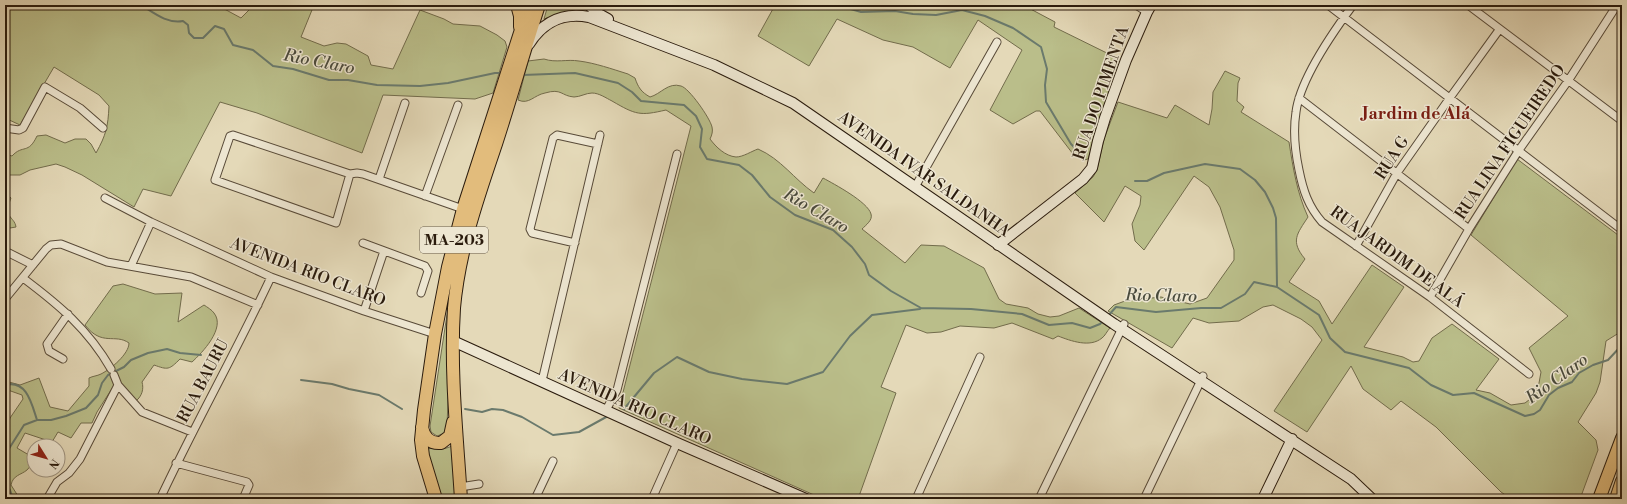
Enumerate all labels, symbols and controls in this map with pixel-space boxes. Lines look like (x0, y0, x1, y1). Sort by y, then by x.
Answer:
street label: RUA DO PIMENTA (1069, 22, 1134, 163)
water label: Rio Claro (281, 44, 357, 80)
street label: RUA LINA FIGUEIREDO (1450, 60, 1570, 224)
district label: Jardim de Alá (1360, 103, 1471, 125)
street label: AVENIDA IVAR SALDANHA (833, 106, 1015, 242)
street label: RUA G (1371, 132, 1414, 184)
water label: Rio Claro (778, 183, 853, 239)
street label: RUA JARDIM DE ALÁ (1326, 200, 1470, 313)
road number: MA-203 (420, 227, 488, 253)
street label: AVENIDA RIO CLARO (226, 233, 389, 311)
water label: Rio Claro (1124, 284, 1197, 308)
street label: RUA BAURU (173, 336, 233, 426)
water label: Rio Claro (1521, 349, 1593, 410)
street label: AVENIDA RIO CLARO (555, 364, 714, 450)
north arrow (26, 438, 66, 478)
text: N (45, 456, 61, 471)

